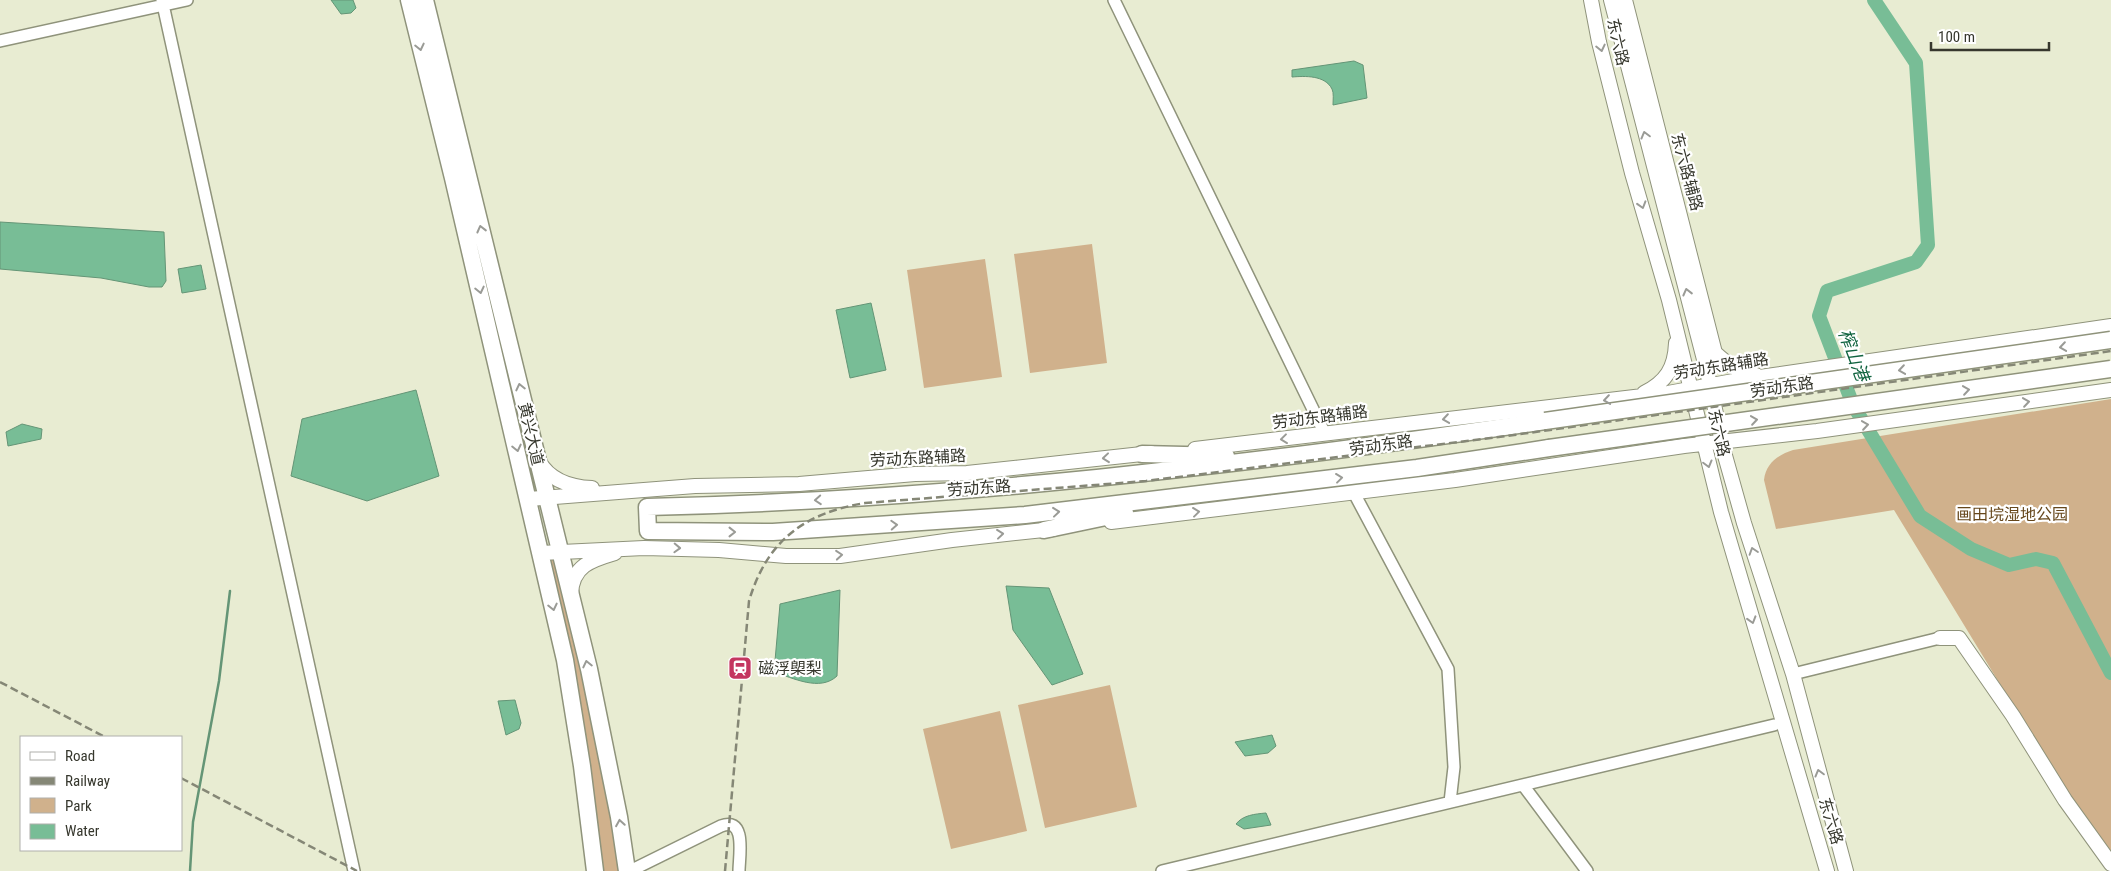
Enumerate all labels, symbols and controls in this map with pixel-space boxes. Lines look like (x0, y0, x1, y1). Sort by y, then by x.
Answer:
street label: 东六路 (1603, 16, 1633, 68)
scale bar (1931, 20, 2048, 52)
text: 100 m (1938, 28, 1975, 46)
one-way arrow (414, 43, 425, 52)
one-way arrow (1595, 43, 1606, 52)
one-way arrow (1640, 130, 1651, 139)
street label: 东六路辅路 (1667, 131, 1707, 213)
one-way arrow (1636, 200, 1646, 209)
one-way arrow (476, 224, 487, 233)
one-way arrow (474, 286, 485, 295)
one-way arrow (1682, 287, 1693, 296)
water label: 榨山港 (1835, 326, 1875, 387)
one-way arrow (2058, 341, 2066, 352)
street label: 劳动东路辅路 (1672, 349, 1770, 383)
one-way arrow (1897, 364, 1906, 374)
street label: 劳动东路 (1749, 373, 1815, 401)
one-way arrow (515, 382, 526, 391)
one-way arrow (1963, 385, 1971, 396)
one-way arrow (1603, 394, 1611, 405)
one-way arrow (2022, 397, 2030, 408)
street label: 黄兴大道 (515, 401, 547, 467)
street label: 劳动东路辅路 (1271, 402, 1369, 432)
street label: 东六路 (1704, 407, 1734, 459)
one-way arrow (1441, 413, 1449, 424)
one-way arrow (1750, 415, 1758, 426)
one-way arrow (1862, 420, 1870, 431)
street label: 劳动东路 (1348, 431, 1414, 459)
one-way arrow (1280, 433, 1288, 444)
one-way arrow (511, 444, 522, 453)
street label: 劳动东路辅路 (870, 446, 966, 470)
one-way arrow (1101, 452, 1109, 463)
one-way arrow (1703, 459, 1713, 467)
one-way arrow (1335, 473, 1343, 483)
street label: 劳动东路 (946, 476, 1012, 500)
one-way arrow (814, 495, 822, 506)
park label: 画田垸湿地公园 (1956, 505, 2068, 524)
one-way arrow (1052, 507, 1060, 518)
one-way arrow (1193, 507, 1201, 518)
one-way arrow (890, 519, 898, 530)
one-way arrow (728, 527, 736, 537)
one-way arrow (996, 529, 1004, 540)
one-way arrow (674, 543, 681, 553)
one-way arrow (1748, 547, 1758, 555)
one-way arrow (835, 550, 843, 561)
one-way arrow (547, 602, 558, 611)
one-way arrow (1747, 616, 1757, 624)
station icon: 磁浮㮾梨 (727, 655, 753, 681)
one-way arrow (582, 659, 593, 668)
place label: 磁浮㮾梨 (758, 659, 822, 678)
legend (20, 736, 182, 851)
text: Road (65, 747, 95, 765)
one-way arrow (1815, 770, 1825, 778)
text: Railway (65, 772, 110, 790)
street label: 东六路 (1815, 795, 1847, 847)
text: Park (65, 797, 92, 815)
one-way arrow (615, 818, 625, 827)
text: Water (65, 822, 100, 840)

